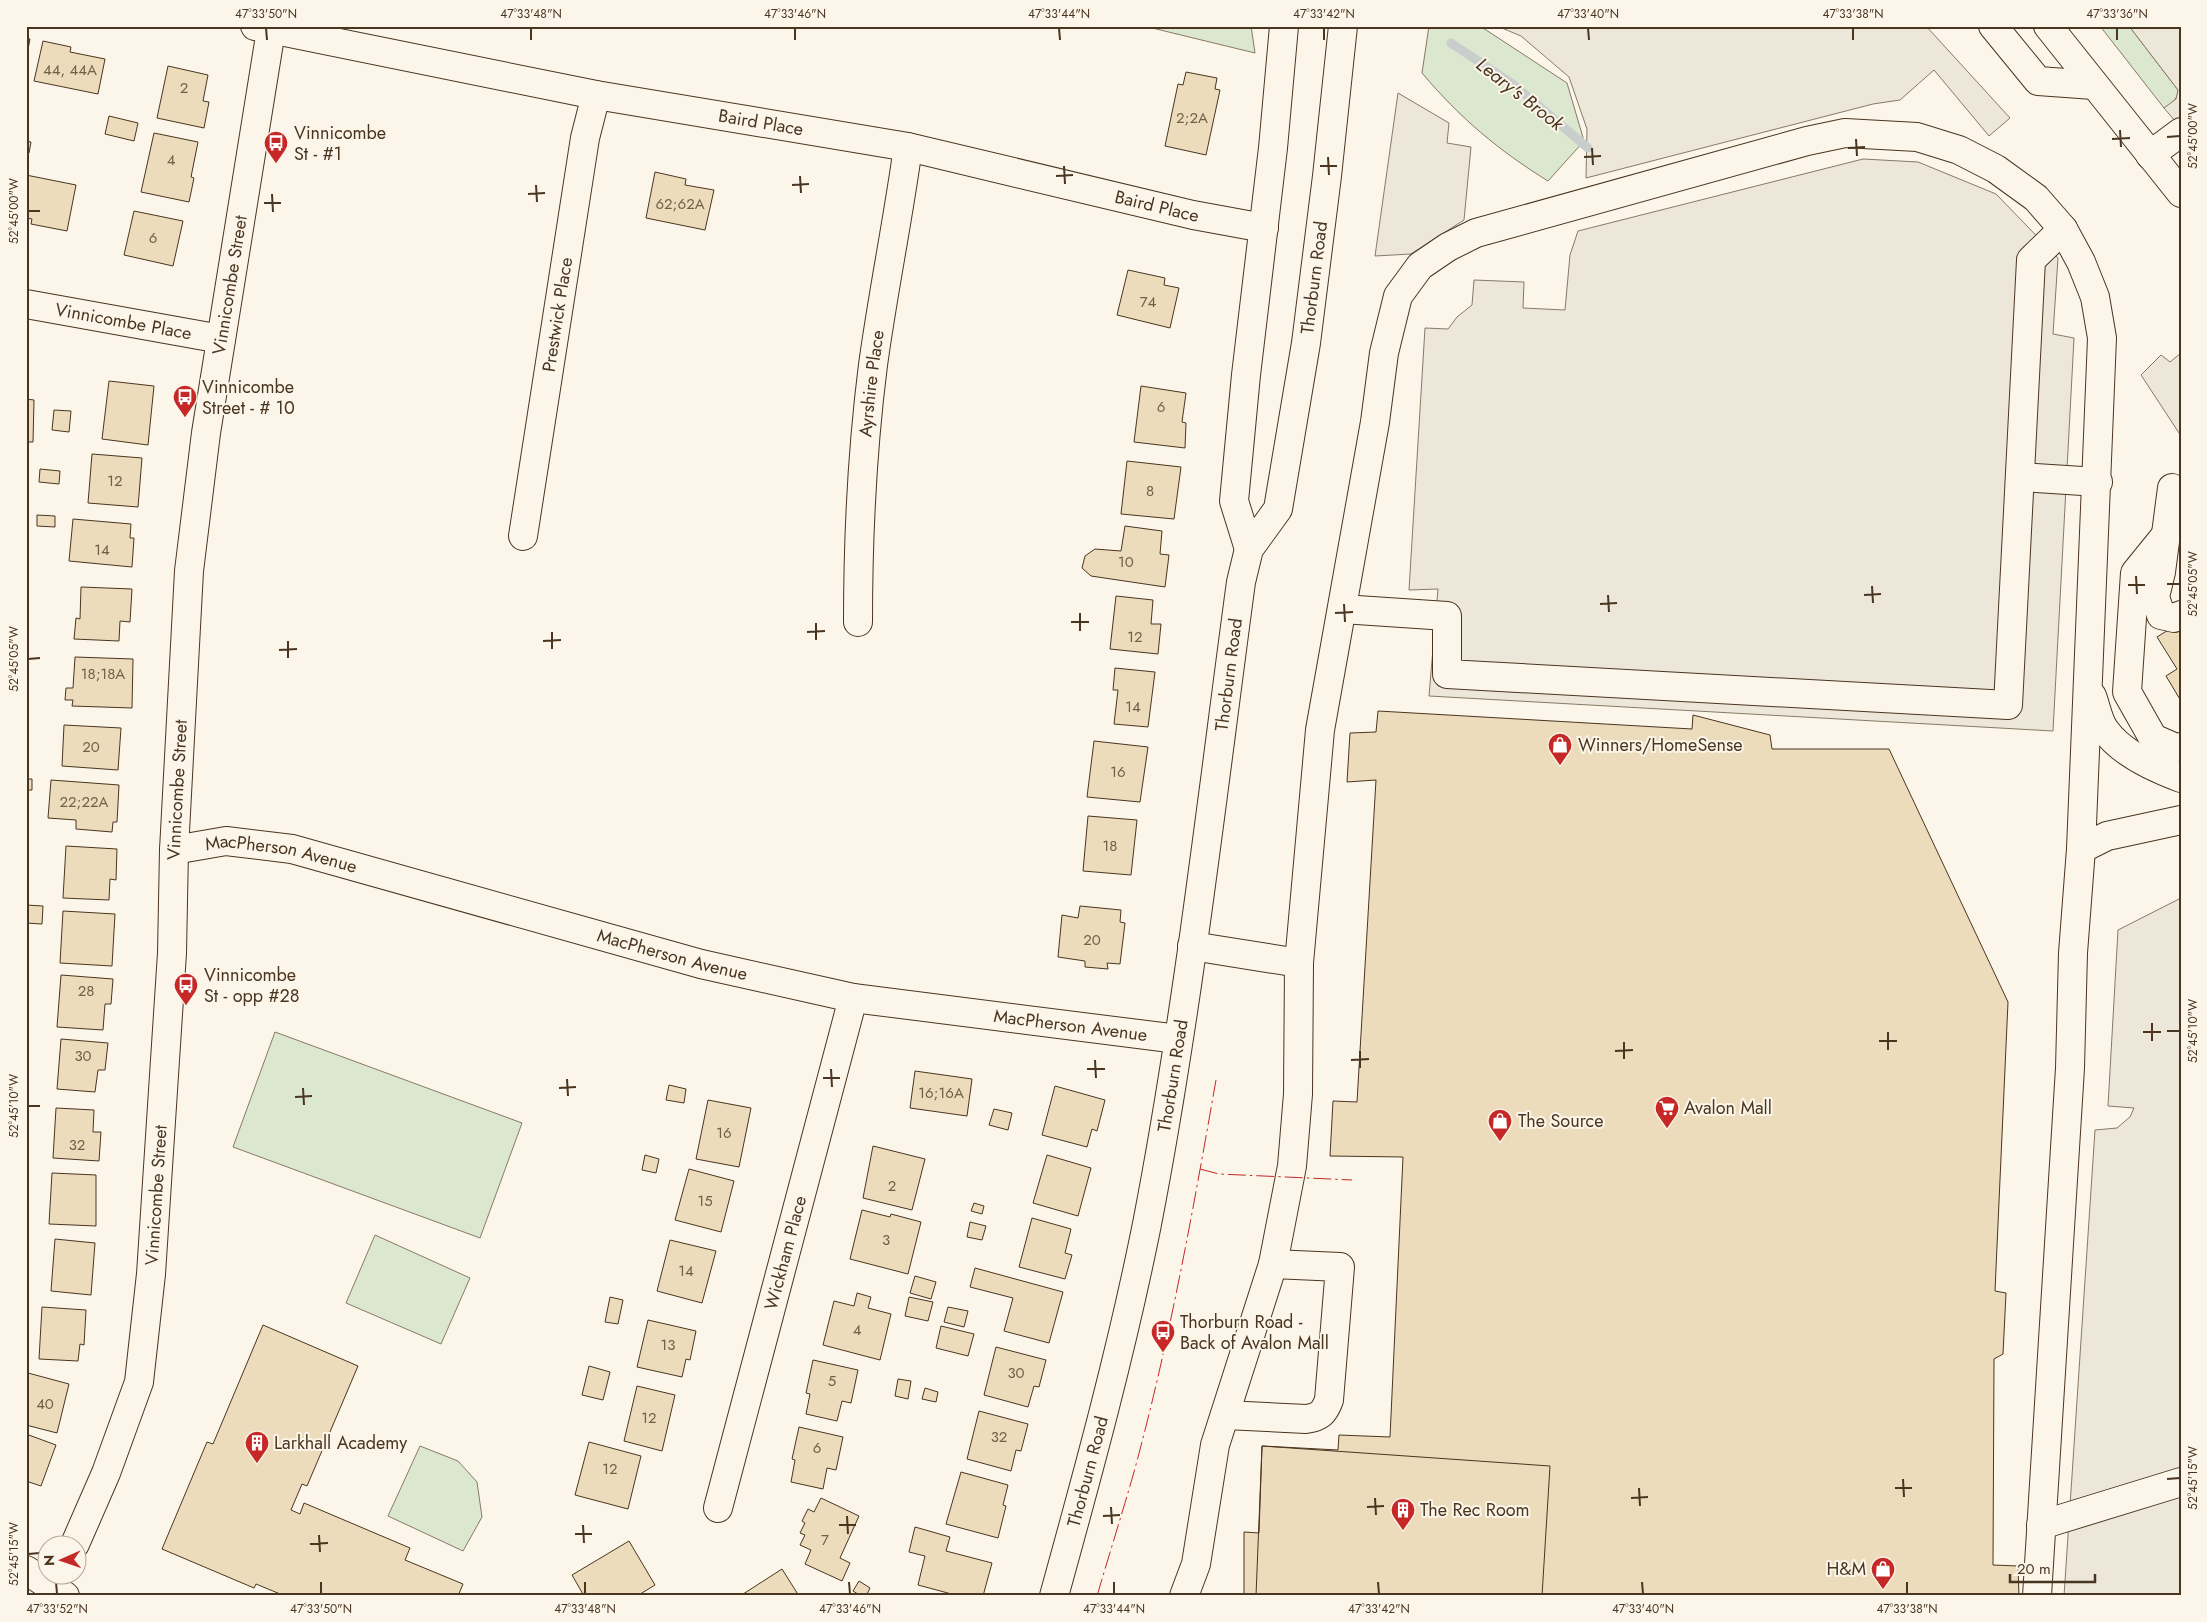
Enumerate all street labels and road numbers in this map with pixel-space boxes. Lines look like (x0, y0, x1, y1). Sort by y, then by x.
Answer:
street label: Baird Place (716, 103, 805, 142)
street label: Baird Place (1112, 184, 1201, 229)
street label: Vinnicombe Street (206, 213, 254, 356)
street label: Thorburn Road (1294, 220, 1334, 336)
street label: Prestwick Place (536, 255, 579, 374)
street label: Vinnicombe Place (53, 296, 194, 346)
street label: Ayrshire Place (852, 328, 891, 438)
street label: Thorburn Road (1208, 617, 1249, 733)
street label: Vinnicombe Street (161, 718, 194, 860)
street label: MacPherson Avenue (203, 828, 360, 880)
street label: MacPherson Avenue (594, 922, 750, 987)
street label: MacPherson Avenue (992, 1003, 1149, 1048)
street label: Thorburn Road (1151, 1018, 1195, 1134)
street label: Vinnicombe Street (139, 1123, 174, 1266)
street label: Wickham Place (758, 1193, 813, 1313)
street label: Thorburn Road (1061, 1413, 1115, 1530)

